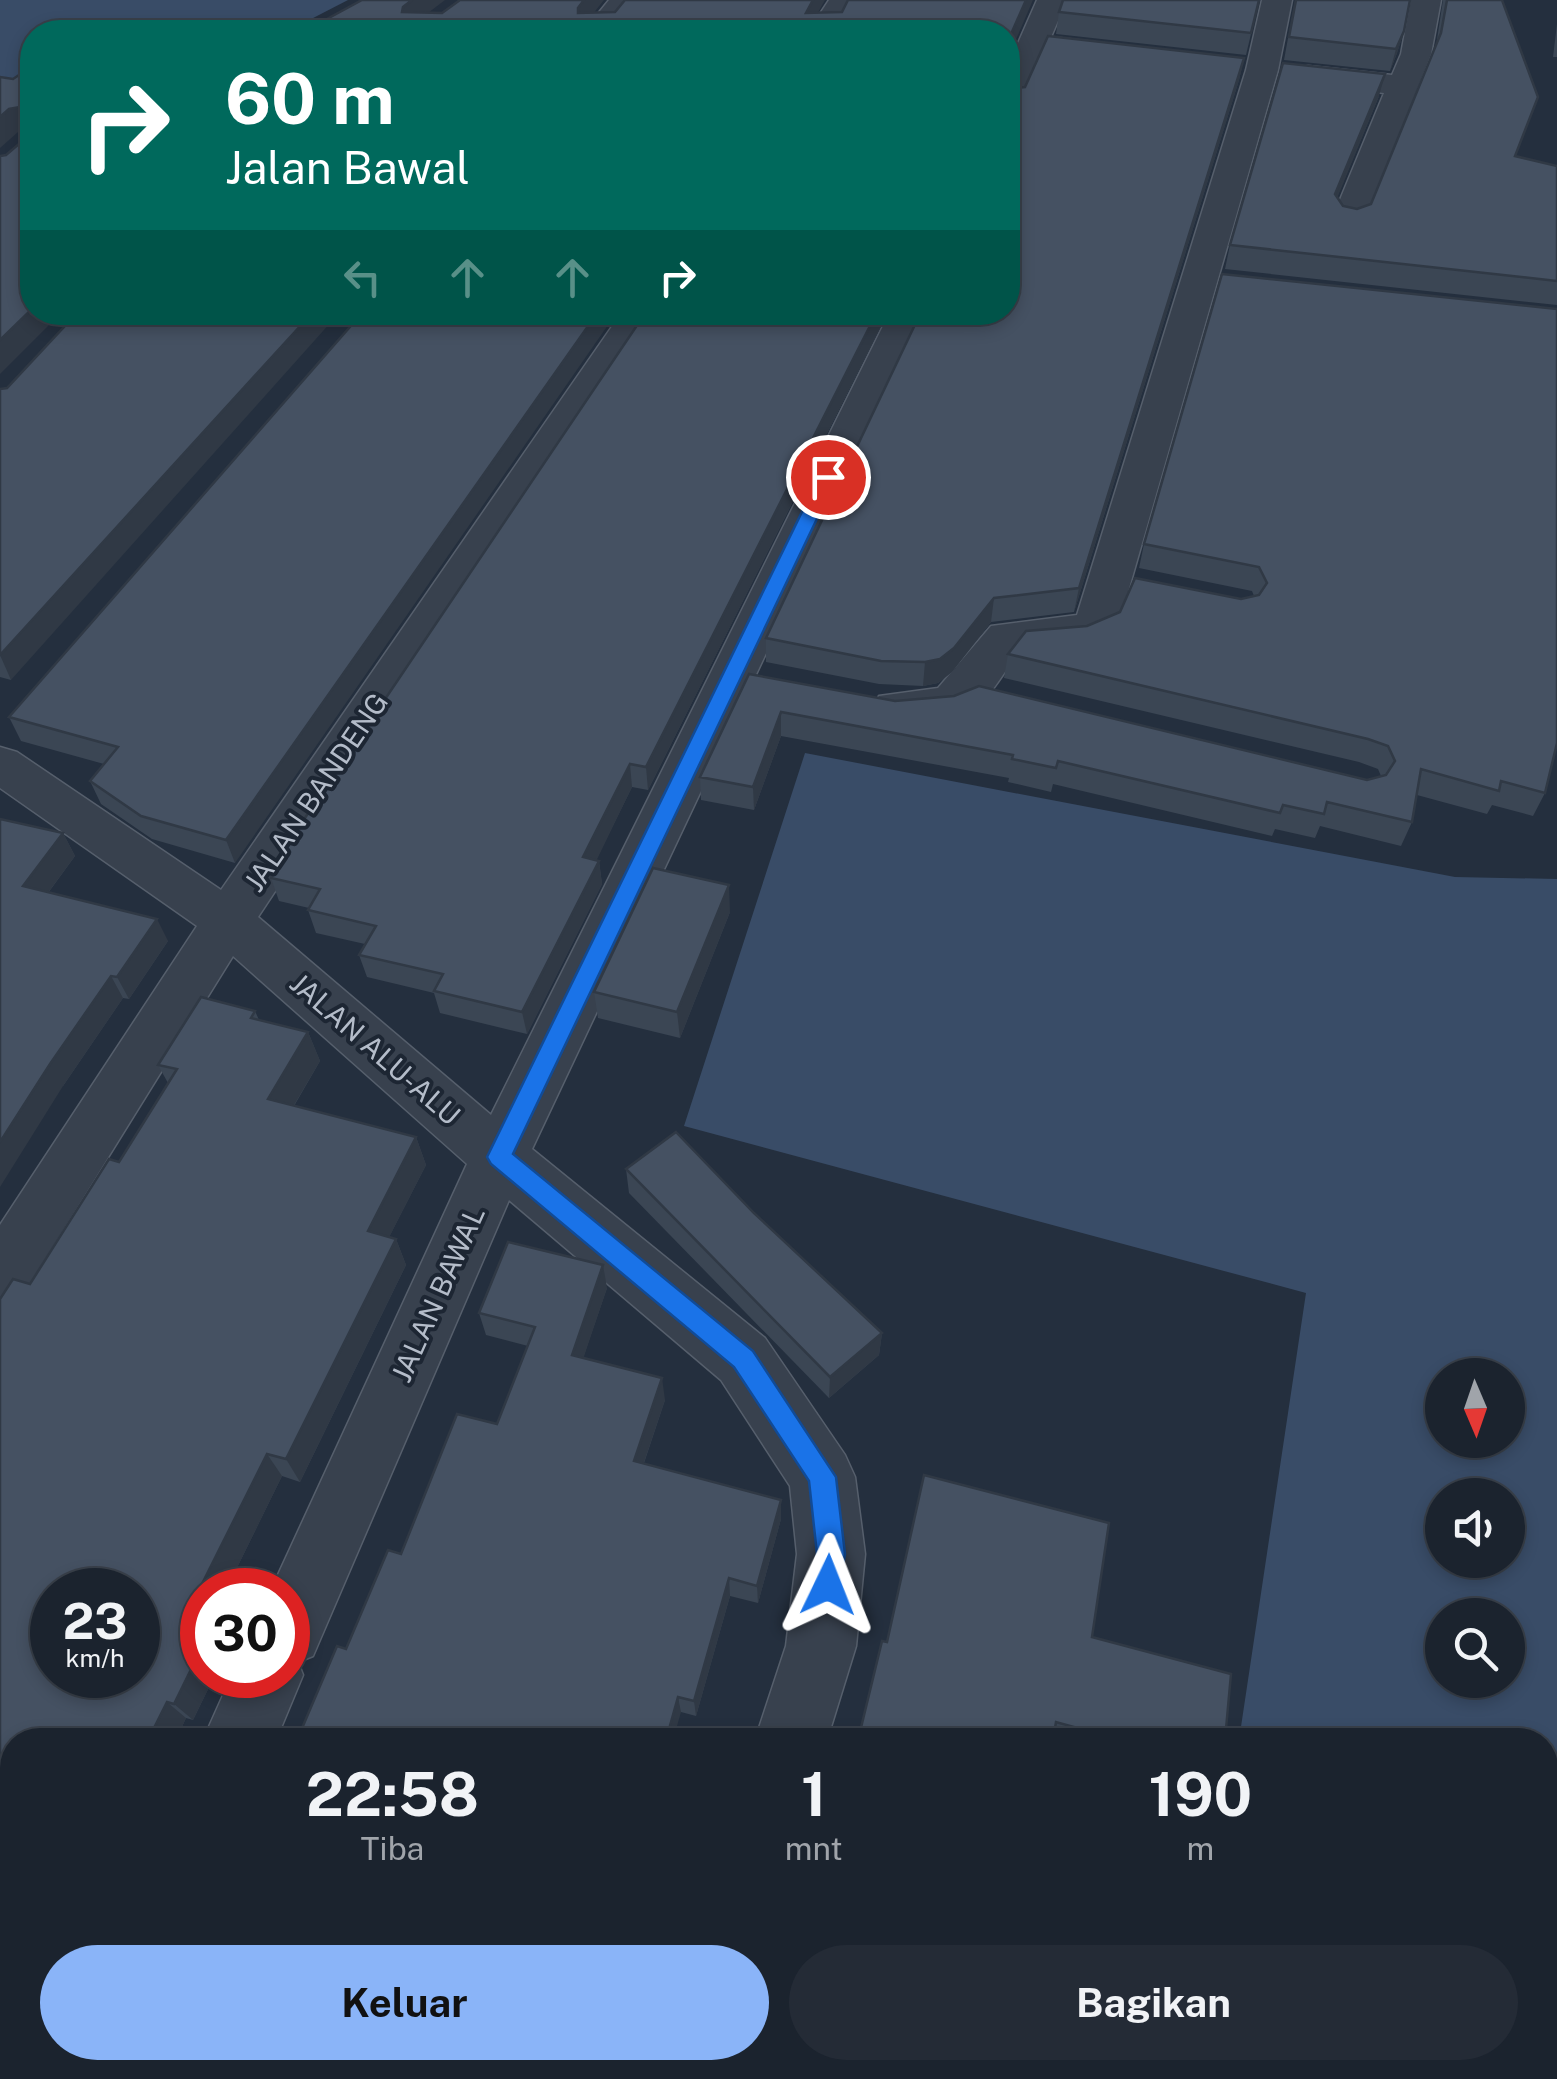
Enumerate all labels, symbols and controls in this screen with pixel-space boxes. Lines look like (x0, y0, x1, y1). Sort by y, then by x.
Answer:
text: 60 m (225, 57, 395, 140)
icon: right (60, 60, 190, 190)
text: Jalan Bawal (225, 141, 470, 194)
icon: left (335, 250, 390, 305)
icon: ahead (440, 250, 495, 305)
icon: ahead (545, 250, 600, 305)
icon: right (650, 250, 705, 305)
pin (786, 435, 871, 520)
icon: arrive (801, 450, 856, 505)
street label: JALAN BANDENG (237, 686, 394, 897)
street label: JALAN ALU-ALU (284, 966, 467, 1131)
street label: JALAN BAWAL (384, 1201, 491, 1387)
north arrow (1425, 1358, 1525, 1458)
map controls (1425, 1358, 1525, 1698)
button: sound (1425, 1478, 1525, 1578)
position arrow (776, 1533, 880, 1637)
speed limit sign: 30 (180, 1568, 310, 1698)
text: 23 (62, 1591, 128, 1650)
button: search (1425, 1598, 1525, 1698)
text: km/h (66, 1643, 124, 1673)
text: 22:58 (306, 1759, 479, 1830)
text: 1 (801, 1759, 827, 1830)
text: 190 (1148, 1759, 1252, 1830)
text: Tiba (361, 1830, 424, 1867)
text: mnt (785, 1830, 843, 1867)
text: m (1186, 1830, 1214, 1867)
button: Keluar (40, 1945, 769, 2060)
button: Bagikan (789, 1945, 1518, 2060)

